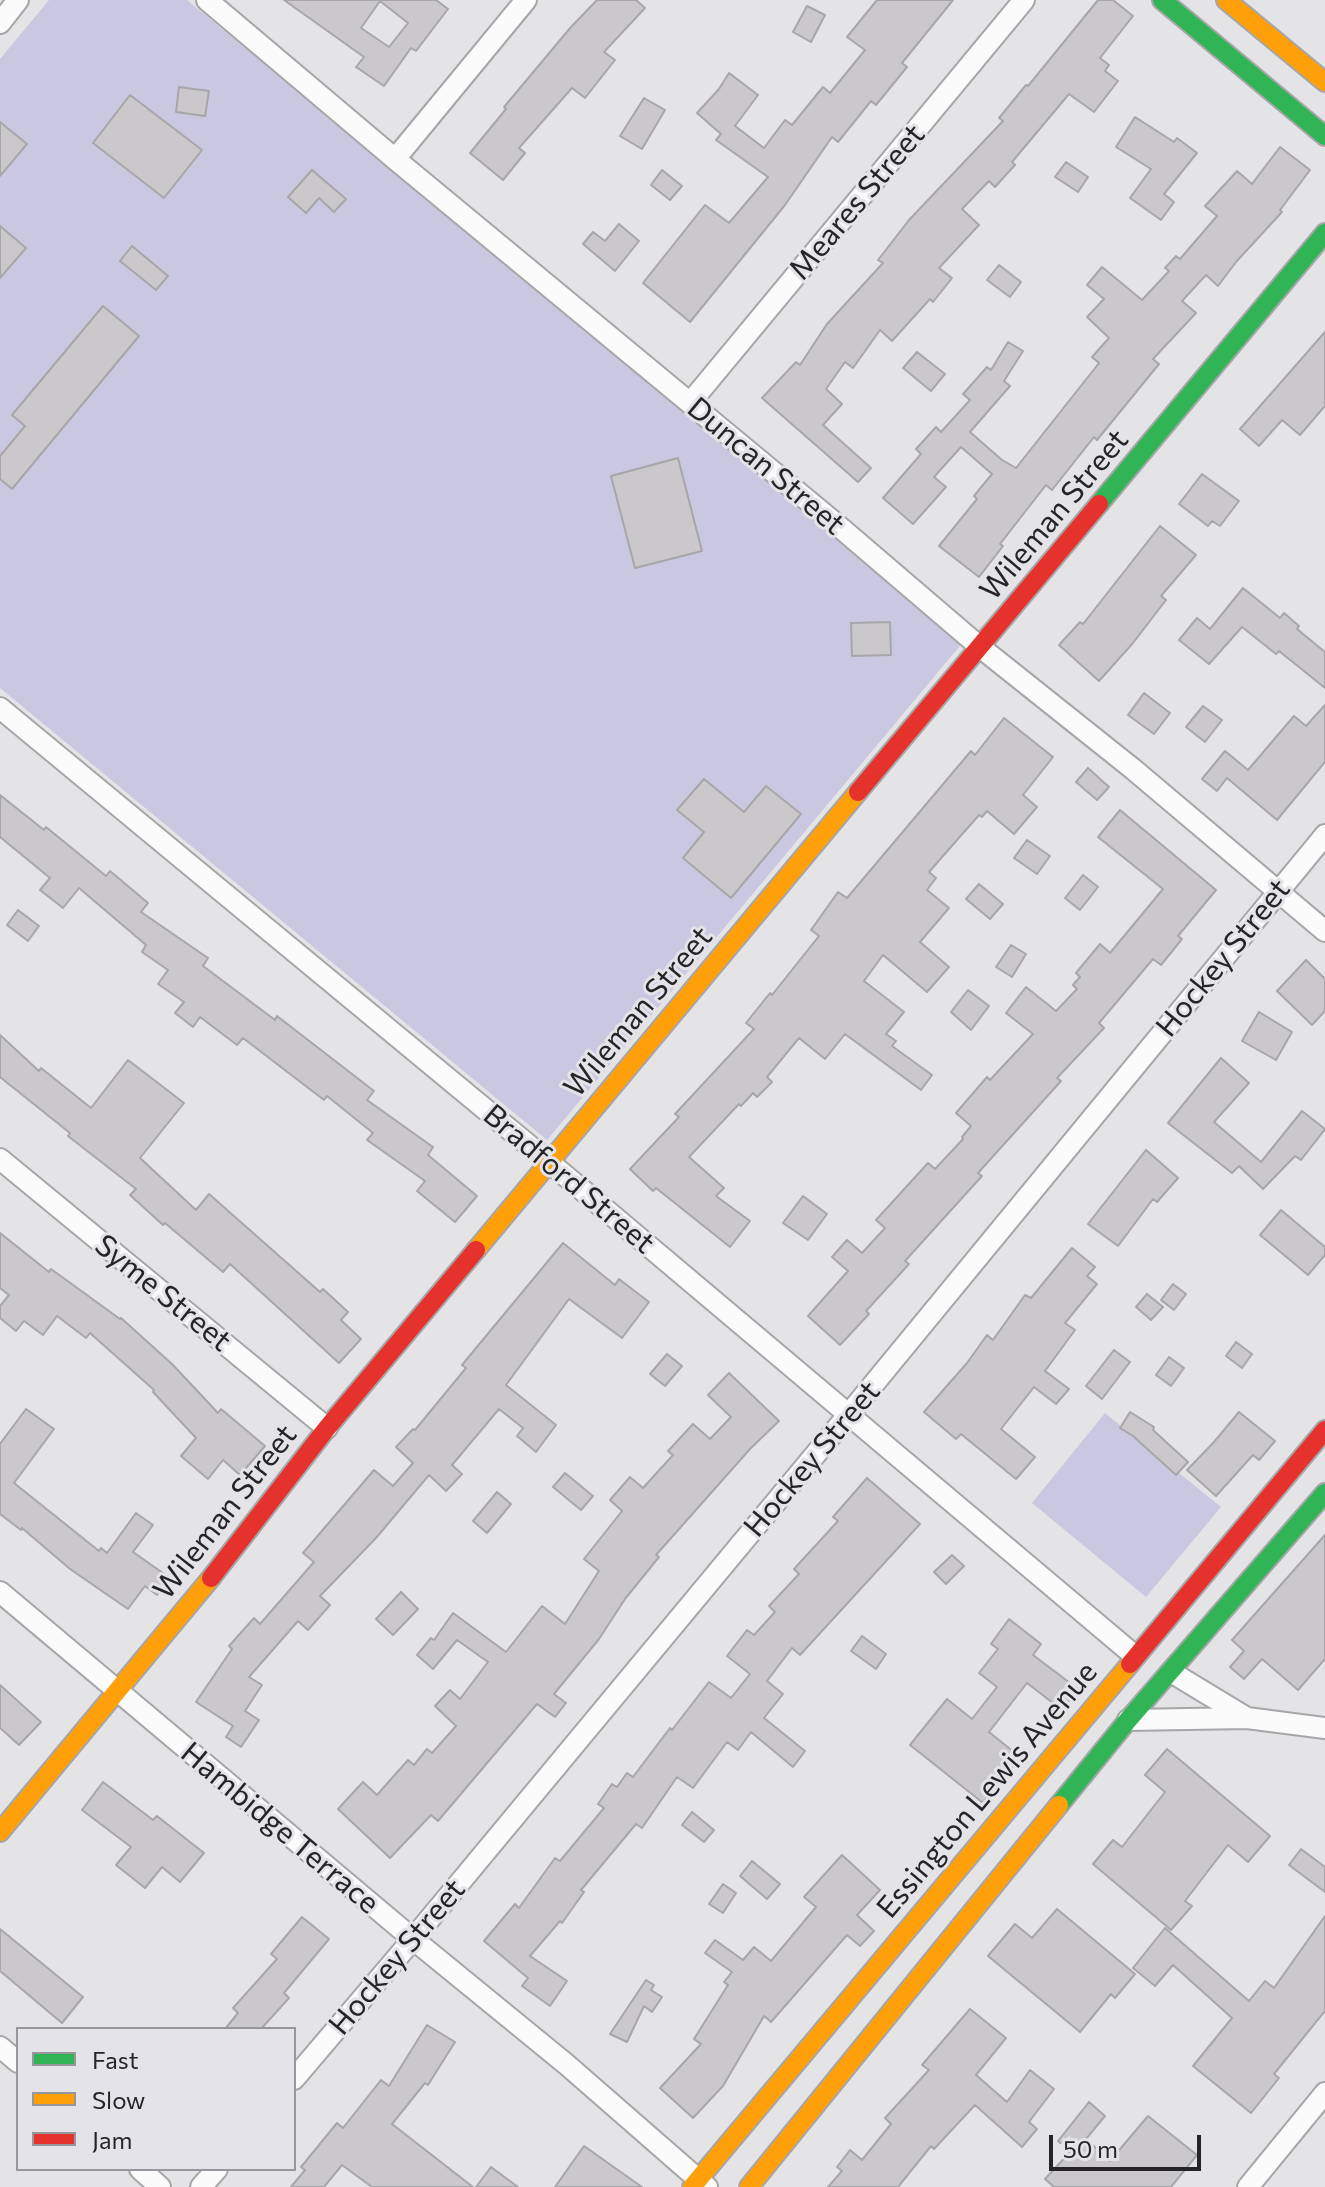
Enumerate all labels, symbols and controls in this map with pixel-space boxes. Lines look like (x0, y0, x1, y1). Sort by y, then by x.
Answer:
street label: Meares Street (782, 117, 932, 287)
street label: Duncan Street (680, 390, 852, 542)
street label: Wileman Street (972, 422, 1136, 608)
street label: Hockey Street (1148, 872, 1298, 1044)
street label: Wileman Street (556, 919, 720, 1105)
street label: Bradford Street (476, 1097, 662, 1261)
street label: Syme Street (88, 1227, 238, 1359)
street label: Hockey Street (736, 1374, 888, 1544)
street label: Wileman Street (146, 1418, 304, 1606)
street label: Essington Lewis Avenue (869, 1655, 1105, 1925)
street label: Hambidge Terrace (174, 1735, 386, 1921)
street label: Hockey Street (321, 1872, 473, 2042)
legend (16, 2027, 296, 2171)
text: Fast (92, 2045, 139, 2074)
text: Slow (92, 2085, 145, 2114)
scale bar (1053, 2119, 1205, 2169)
text: Jam (92, 2125, 132, 2154)
text: 50 m (1063, 2134, 1118, 2163)

